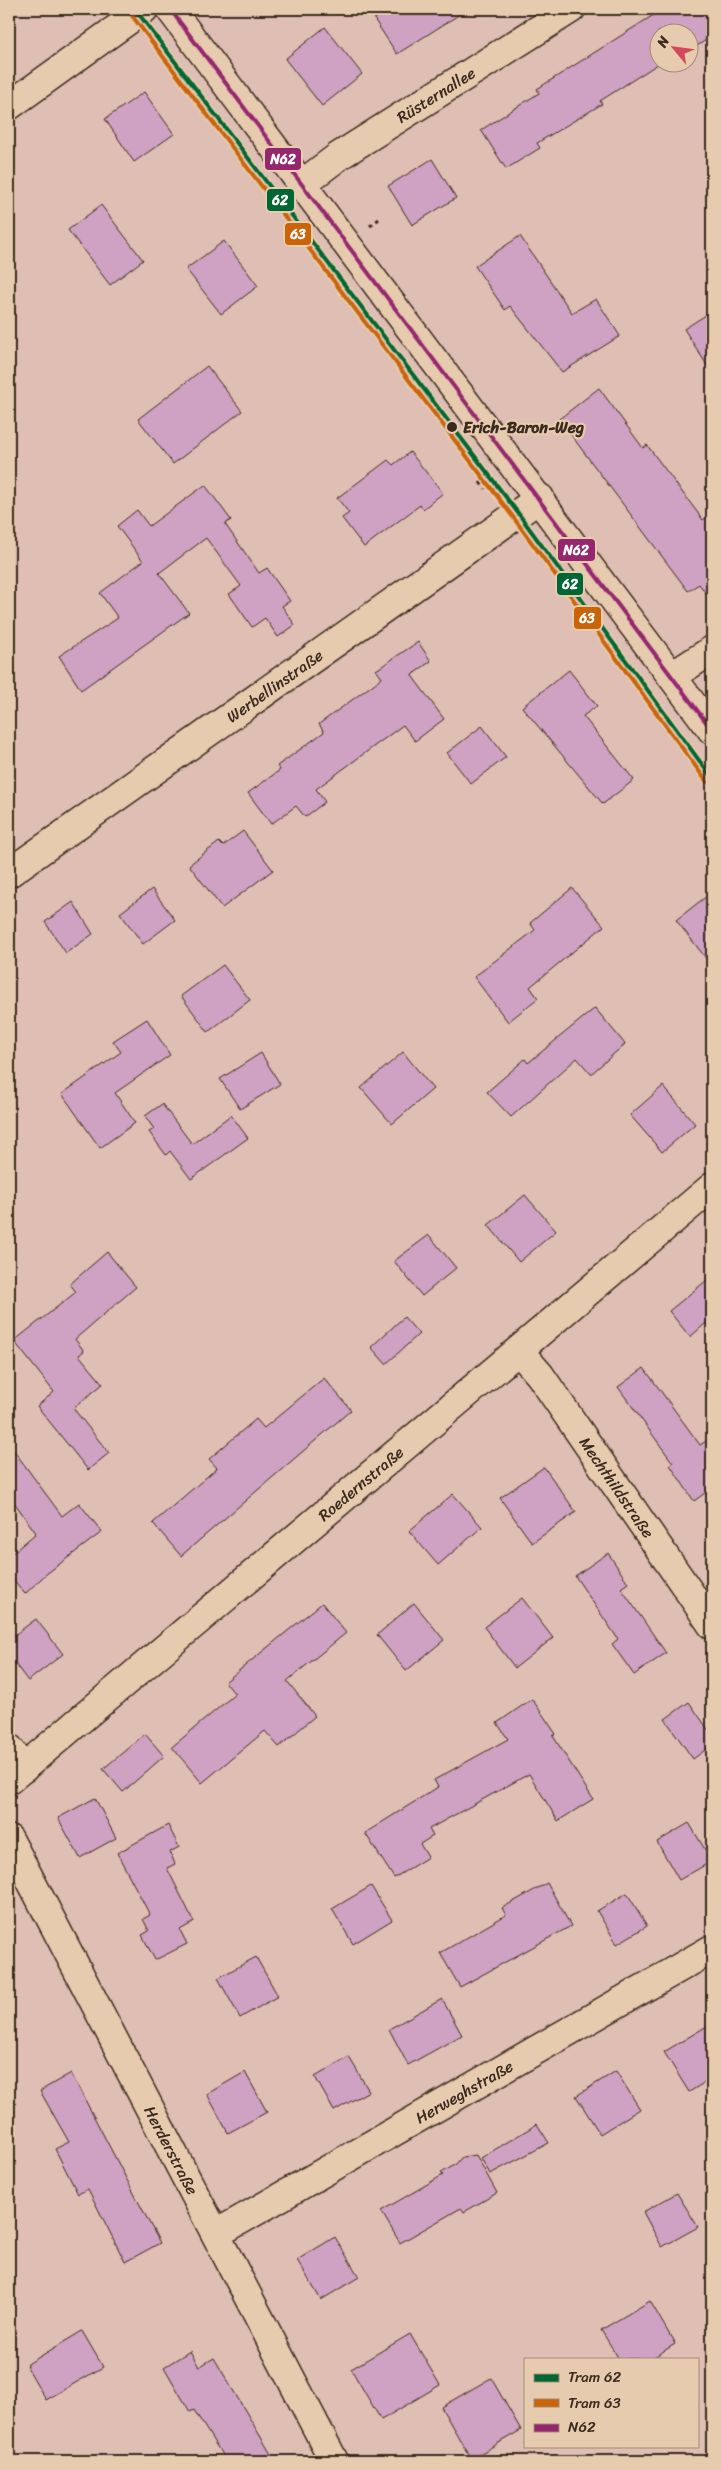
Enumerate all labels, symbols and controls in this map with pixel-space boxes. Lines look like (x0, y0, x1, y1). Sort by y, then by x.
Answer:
north arrow (648, 22, 698, 72)
text: N (649, 31, 676, 53)
street label: Rüsternallee (390, 59, 481, 131)
line badge: N62 (264, 147, 302, 171)
text: N62 (269, 147, 297, 172)
line badge: 62 (266, 188, 295, 212)
text: 62 (271, 188, 289, 213)
line badge: 63 (284, 222, 312, 246)
text: 63 (289, 222, 306, 247)
place label: Erich-Baron-Weg (463, 413, 584, 442)
marker: Erich-Baron-Weg (445, 420, 459, 434)
line badge: N62 (557, 538, 596, 562)
text: N62 (562, 538, 590, 563)
line badge: 62 (556, 572, 584, 596)
text: 62 (561, 572, 579, 597)
line badge: 63 (573, 606, 602, 630)
text: 63 (578, 606, 595, 631)
street label: Werbellinstraße (220, 641, 329, 730)
street label: Mechthildstraße (572, 1430, 663, 1544)
street label: Roedernstraße (311, 1438, 410, 1529)
street label: Herweghstraße (409, 2052, 519, 2131)
street label: Herderstraße (136, 2100, 207, 2200)
legend (524, 2358, 698, 2448)
text: Tram 62 (568, 2364, 622, 2390)
text: Tram 63 (568, 2390, 621, 2416)
text: N62 (568, 2414, 596, 2440)

